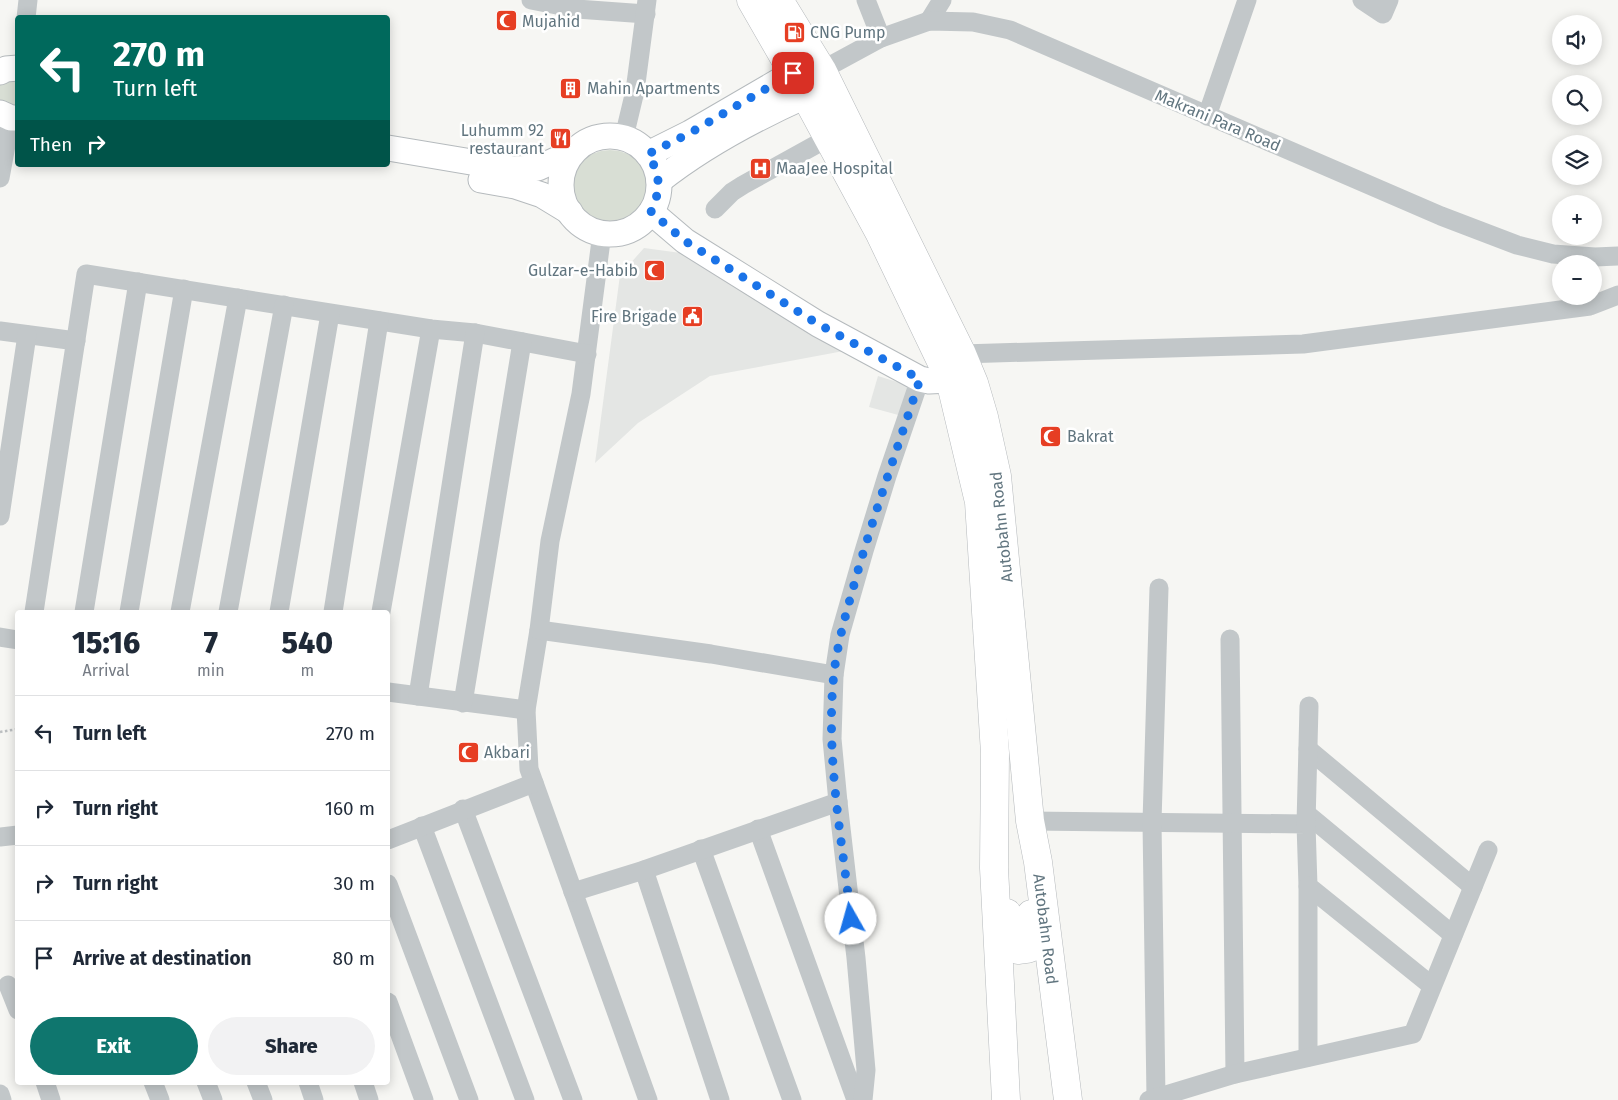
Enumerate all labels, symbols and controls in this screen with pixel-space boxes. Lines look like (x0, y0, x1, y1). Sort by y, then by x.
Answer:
mosque icon: Mujahid (494, 9, 518, 33)
place label: Mujahid (522, 12, 580, 31)
map controls (1552, 15, 1602, 305)
button: sound (1552, 15, 1602, 65)
fuel station icon: CNG Pump (782, 20, 806, 44)
place label: CNG Pump (810, 23, 886, 42)
text: 270 m (113, 33, 205, 75)
icon: left (30, 35, 95, 100)
pin (772, 52, 814, 94)
icon: arrive (779, 59, 807, 87)
text: Turn left (113, 75, 197, 102)
button: search (1552, 75, 1602, 125)
building icon: Mahin Apartments (559, 76, 583, 100)
place label: Mahin Apartments (587, 79, 720, 98)
street label: Makrani Para Road (1152, 85, 1283, 155)
place label: Luhumm 92 restaurant (461, 121, 544, 158)
restaurant icon: Luhumm 92 restaurant (548, 127, 572, 151)
icon: right (82, 130, 110, 158)
text: Then (30, 133, 72, 156)
button: layers (1552, 135, 1602, 185)
hospital icon: MaaJee Hospital (748, 156, 772, 180)
place label: MaaJee Hospital (776, 159, 893, 178)
button: + (1552, 195, 1602, 245)
button: − (1552, 255, 1602, 305)
mosque icon: Gulzar-e-Habib (642, 258, 666, 282)
place label: Gulzar-e-Habib (528, 261, 638, 280)
public building icon: Fire Brigade (681, 304, 705, 328)
place label: Fire Brigade (591, 307, 677, 326)
mosque icon: Bakrat (1039, 424, 1063, 448)
place label: Bakrat (1067, 427, 1114, 446)
street label: Autobahn Road (986, 471, 1017, 583)
text: 15:16 (72, 625, 140, 661)
text: 7 (204, 625, 218, 661)
text: 540 (282, 625, 333, 661)
text: Arrival (83, 661, 129, 680)
text: min (197, 661, 225, 680)
text: m (300, 661, 314, 680)
icon: left (30, 719, 58, 747)
text: Turn left (73, 722, 147, 745)
text: 270 m (326, 722, 375, 745)
mosque icon: Akbari (456, 740, 480, 764)
place label: Akbari (484, 743, 530, 762)
icon: right (30, 794, 58, 822)
text: Turn right (73, 797, 158, 820)
text: 160 m (325, 797, 375, 820)
icon: right (30, 869, 58, 897)
text: Turn right (73, 872, 158, 895)
text: 30 m (334, 872, 375, 895)
street label: Autobahn Road (1029, 873, 1062, 985)
position arrow (824, 892, 876, 944)
icon: arrive (30, 944, 58, 972)
text: Arrive at destination (73, 947, 252, 970)
text: 80 m (333, 947, 375, 970)
button: Exit (30, 1017, 198, 1075)
button: Share (208, 1017, 375, 1075)

